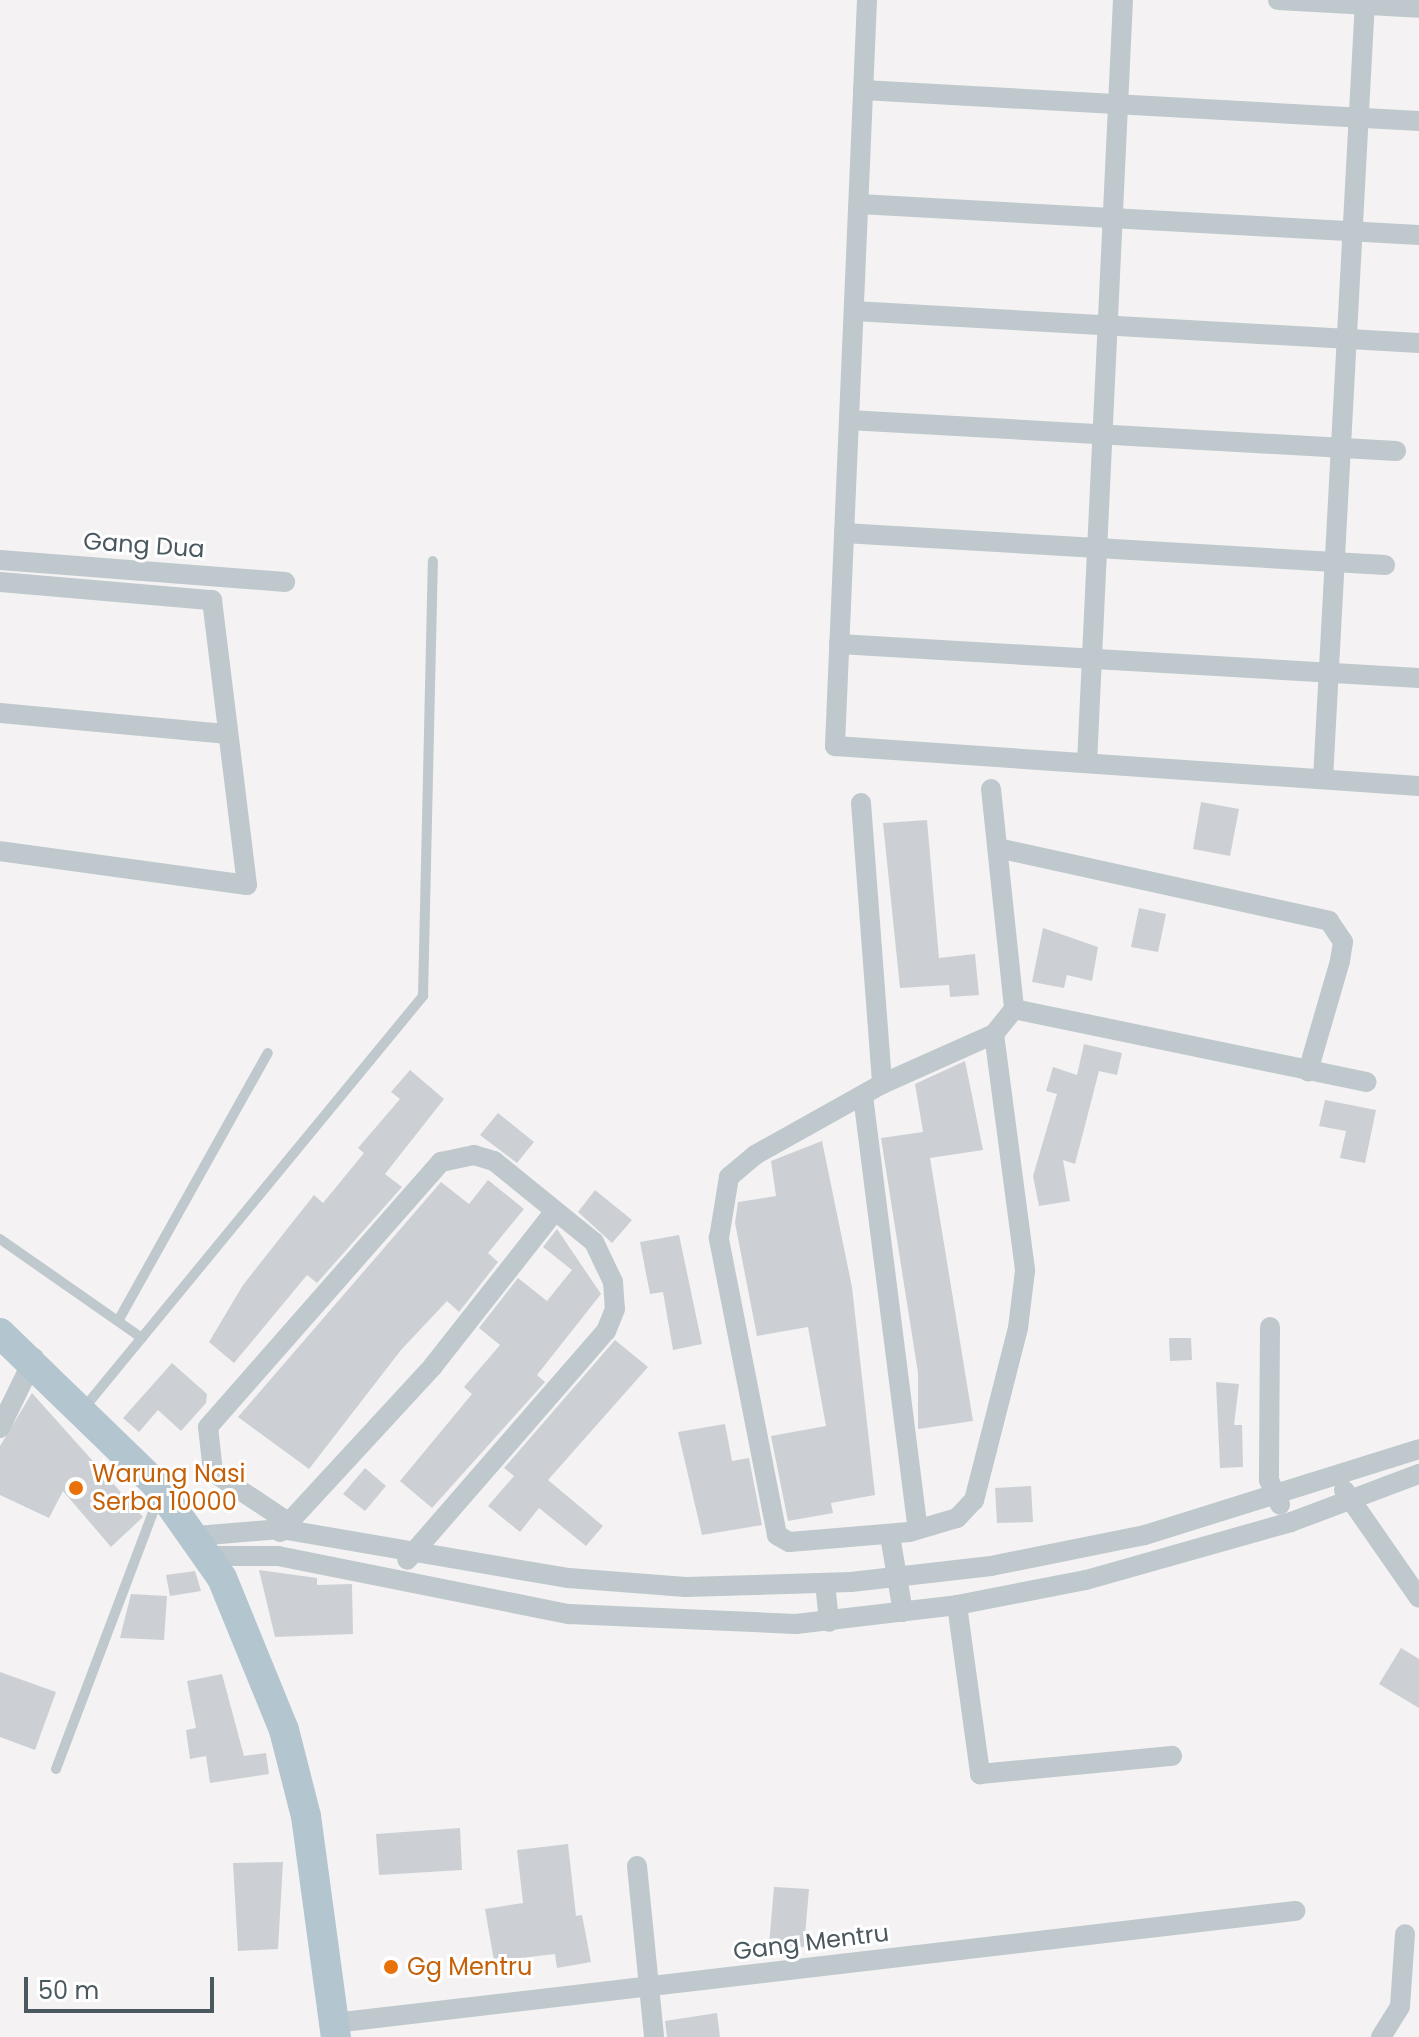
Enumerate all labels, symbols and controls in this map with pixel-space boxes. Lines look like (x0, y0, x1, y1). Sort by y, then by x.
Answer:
street label: Gang Dua (82, 526, 206, 564)
place label: Warung Nasi Serba 10000 (92, 1460, 245, 1516)
marker: Warung Nasi Serba 10000 (67, 1479, 85, 1497)
street label: Gang Mentru (731, 1918, 891, 1966)
place label: Gg Mentru (407, 1953, 532, 1981)
marker: Gg Mentru (382, 1958, 400, 1976)
scale bar (28, 1961, 218, 2011)
text: 50 m (38, 1974, 99, 2007)

